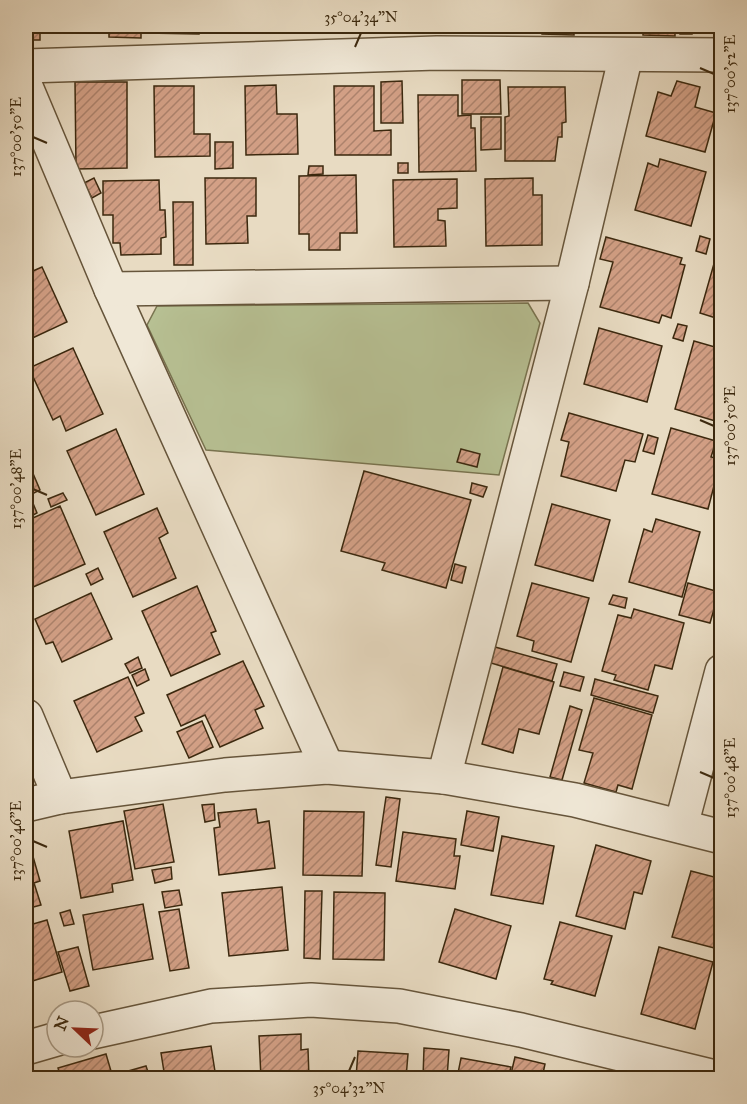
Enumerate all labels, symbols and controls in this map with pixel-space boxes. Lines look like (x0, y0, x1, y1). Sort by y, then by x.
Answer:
text: 35°04'34"N (324, 8, 398, 26)
text: 137°00'52"E (721, 34, 739, 113)
text: 137°00'50"E (7, 97, 25, 177)
text: 137°00'50"E (721, 386, 739, 466)
text: 137°00'48"E (7, 448, 25, 529)
text: 137°00'48"E (721, 737, 739, 818)
text: 137°00'46"E (7, 801, 25, 881)
north arrow (45, 999, 105, 1059)
text: N (50, 1013, 73, 1033)
text: 35°04'32"N (313, 1079, 385, 1097)

